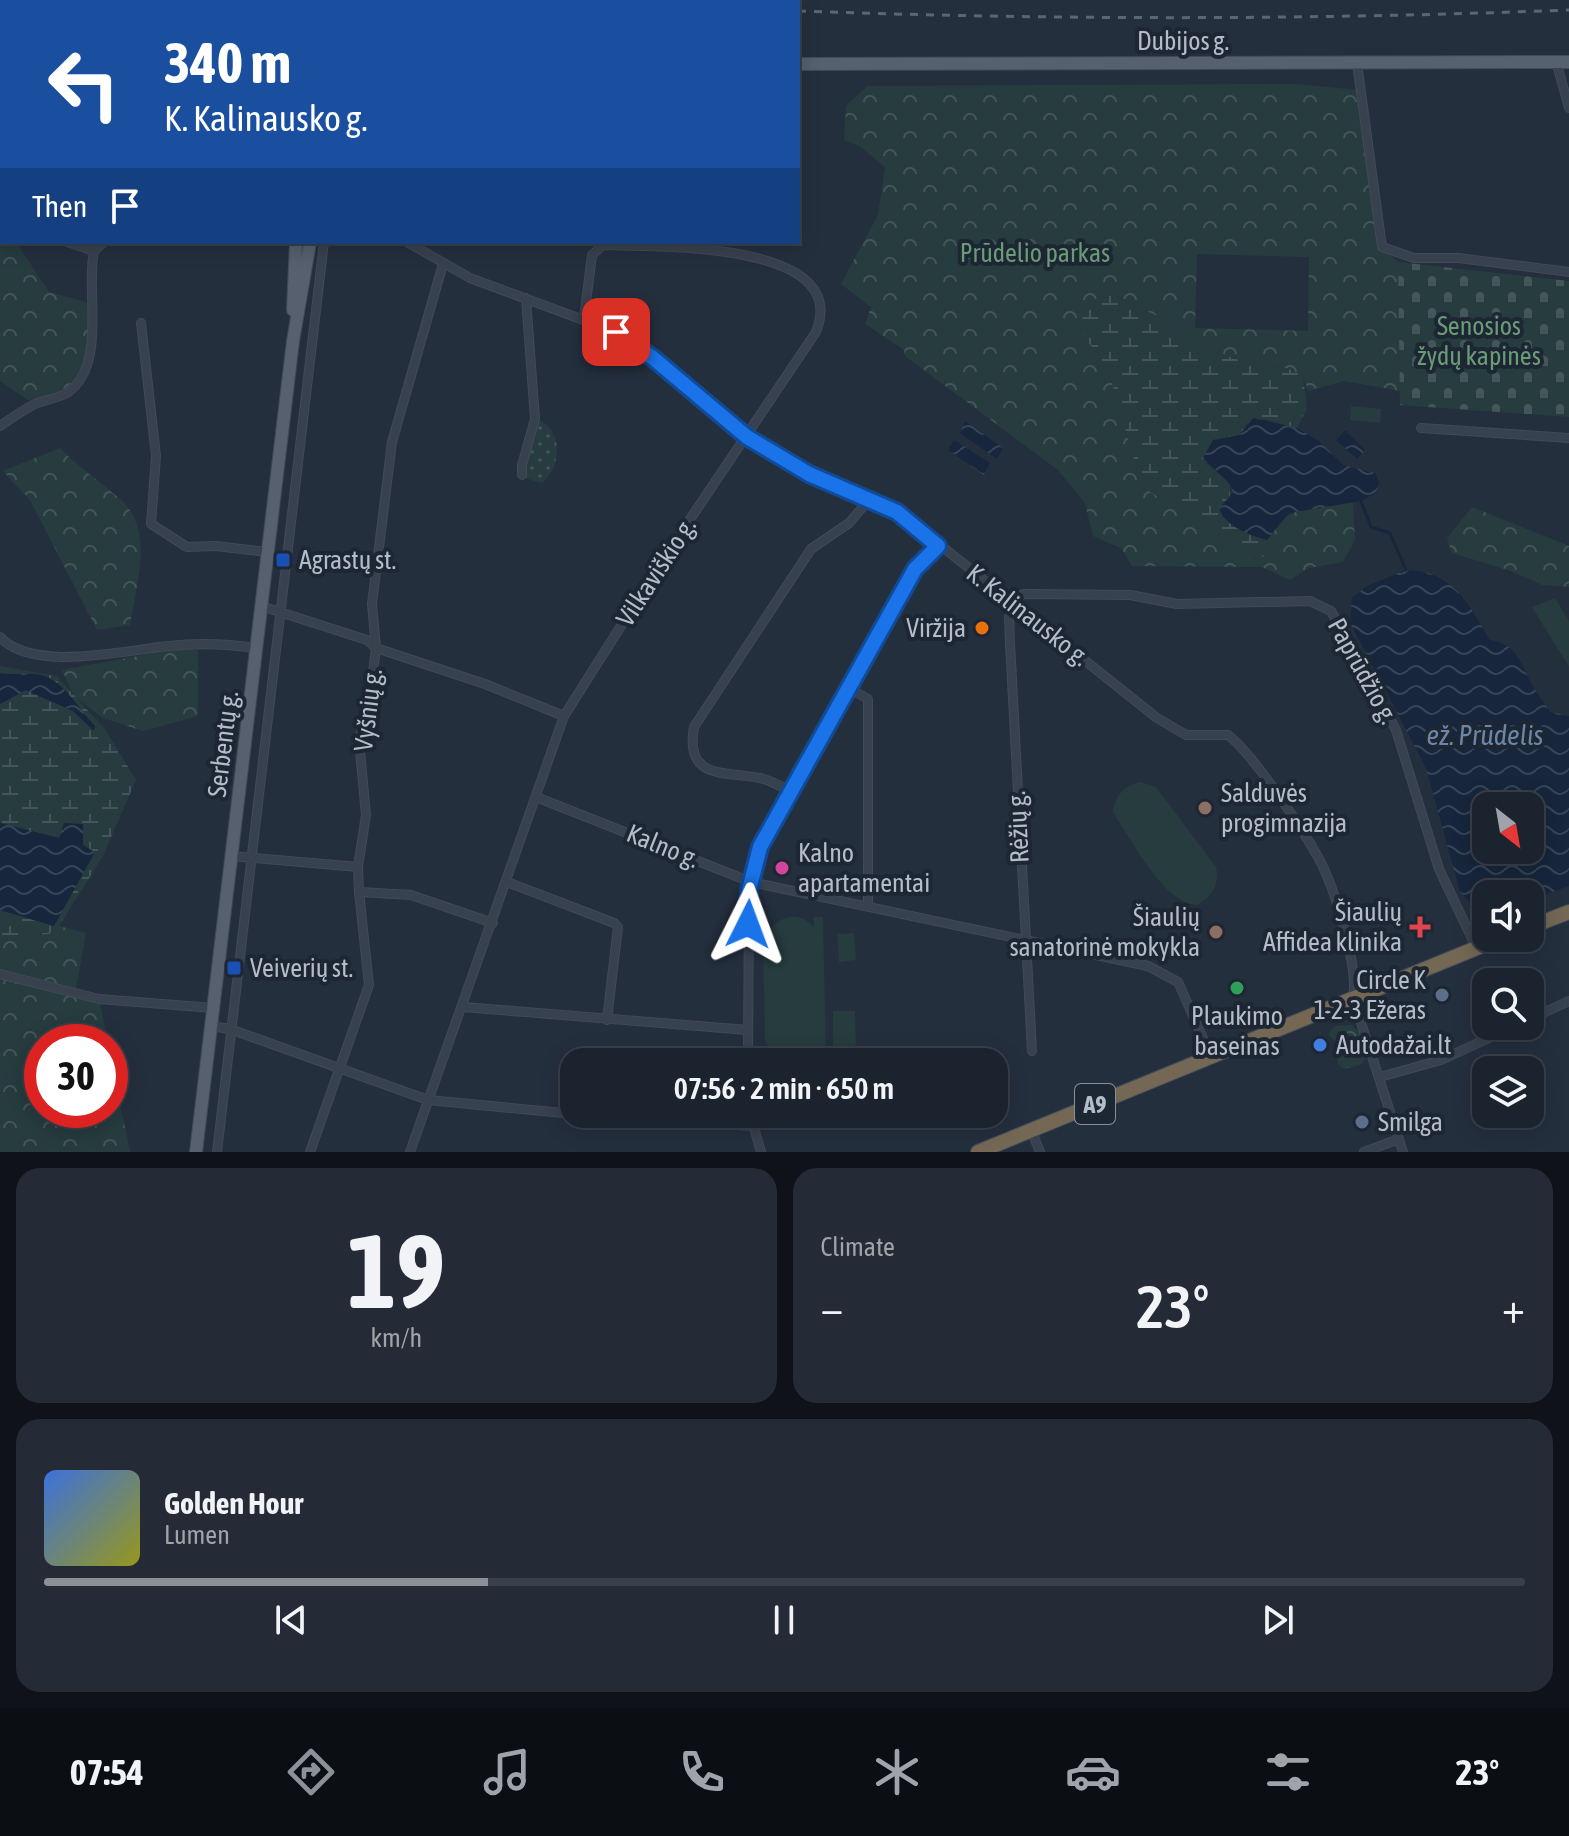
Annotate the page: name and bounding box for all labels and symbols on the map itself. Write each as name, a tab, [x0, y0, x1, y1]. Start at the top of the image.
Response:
street label: Dubijos g.	[1137, 26, 1229, 56]
park label: Prūdelio parkas	[960, 238, 1110, 268]
pin	[582, 298, 650, 366]
park label: Senosios žydų kapinės	[1417, 311, 1541, 371]
street label: Vilkaviškio g.	[610, 512, 702, 632]
place label: Agrastų st.	[299, 545, 396, 575]
marker: Agrastų st.	[274, 551, 292, 569]
street label: K. Kalinausko g.	[961, 558, 1095, 672]
place label: Viržija	[906, 613, 966, 643]
street label: Paprūdžio g.	[1322, 613, 1404, 729]
marker: Viržija	[973, 619, 991, 637]
street label: Vyšnių g.	[348, 667, 388, 753]
street label: Serbentų g.	[202, 689, 244, 799]
water label: ež. Prūdelis	[1427, 719, 1544, 751]
place label: Salduvės progimnazija	[1221, 778, 1347, 838]
street label: Rėžių g.	[1001, 790, 1035, 864]
north arrow	[1472, 792, 1544, 864]
marker: Salduvės progimnazija	[1196, 799, 1214, 817]
street label: Kalno g.	[622, 818, 704, 874]
place label: Kalno apartamentai	[798, 838, 930, 898]
marker: Kalno apartamentai	[773, 859, 791, 877]
position arrow	[706, 882, 790, 966]
place label: Šiaulių Affidea klinika	[1263, 897, 1402, 957]
place label: Šiaulių sanatorinė mokykla	[1009, 902, 1200, 962]
marker: Šiaulių Affidea klinika	[1409, 916, 1431, 938]
marker: Šiaulių sanatorinė mokykla	[1207, 923, 1225, 941]
place label: Veiverių st.	[250, 953, 353, 983]
marker: Veiverių st.	[225, 959, 243, 977]
place label: Circle K 1-2-3 Ežeras	[1314, 965, 1426, 1025]
marker: Plaukimo baseinas	[1228, 979, 1246, 997]
marker: Circle K 1-2-3 Ežeras	[1433, 986, 1451, 1004]
place label: Plaukimo baseinas	[1191, 1001, 1283, 1061]
speed limit sign: 30	[24, 1024, 128, 1128]
place label: Autodažai.lt	[1336, 1030, 1452, 1060]
marker: Autodažai.lt	[1311, 1036, 1329, 1054]
road number: A9	[1075, 1084, 1115, 1124]
place label: Smilga	[1378, 1107, 1443, 1137]
marker: Smilga	[1353, 1113, 1371, 1131]

